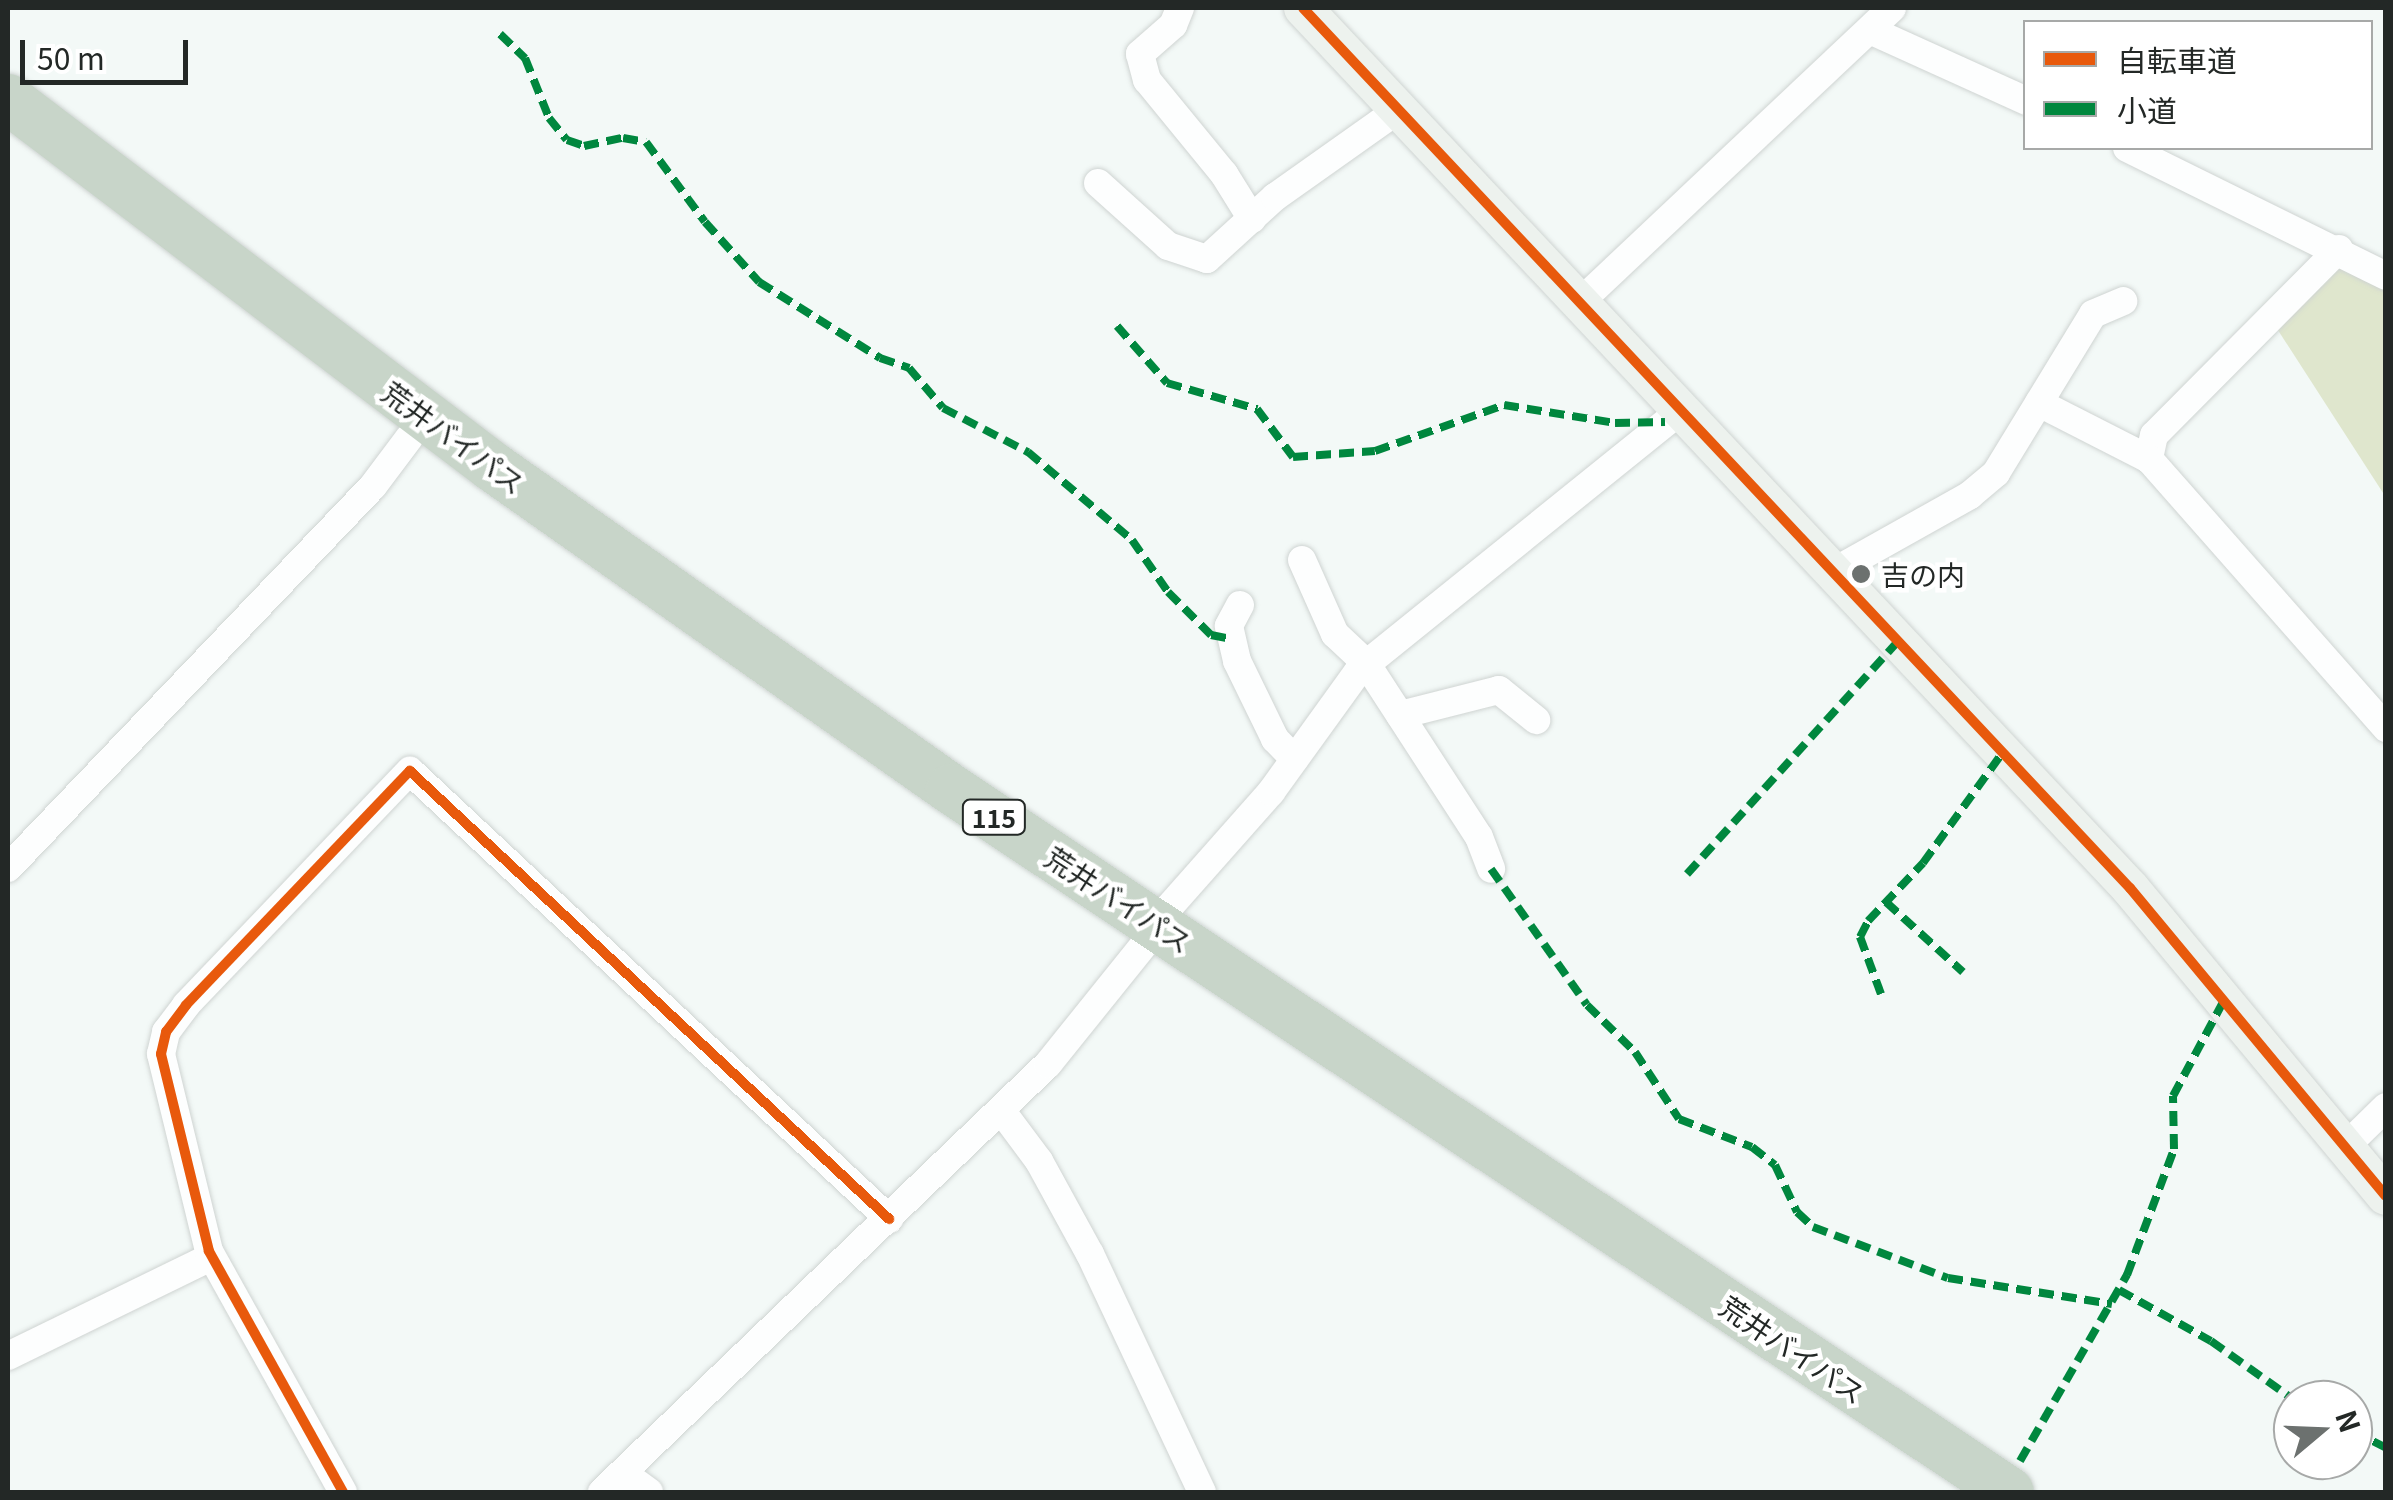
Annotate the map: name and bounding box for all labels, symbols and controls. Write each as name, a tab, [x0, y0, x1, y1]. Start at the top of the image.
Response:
scale bar	[25, 20, 192, 82]
legend	[2023, 20, 2373, 150]
text: 50 m	[37, 35, 105, 79]
text: 自転車道	[2117, 37, 2237, 81]
text: 小道	[2117, 87, 2177, 131]
street label: 荒井バイパス	[376, 374, 532, 500]
place label: 吉の内	[1881, 557, 1965, 591]
marker: 吉の内	[1850, 563, 1872, 585]
road number: 115	[962, 797, 1026, 837]
street label: 荒井バイパス	[1039, 839, 1199, 959]
street label: 荒井バイパス	[1714, 1288, 1872, 1410]
north arrow	[2273, 1380, 2373, 1480]
text: N	[2327, 1404, 2372, 1437]

